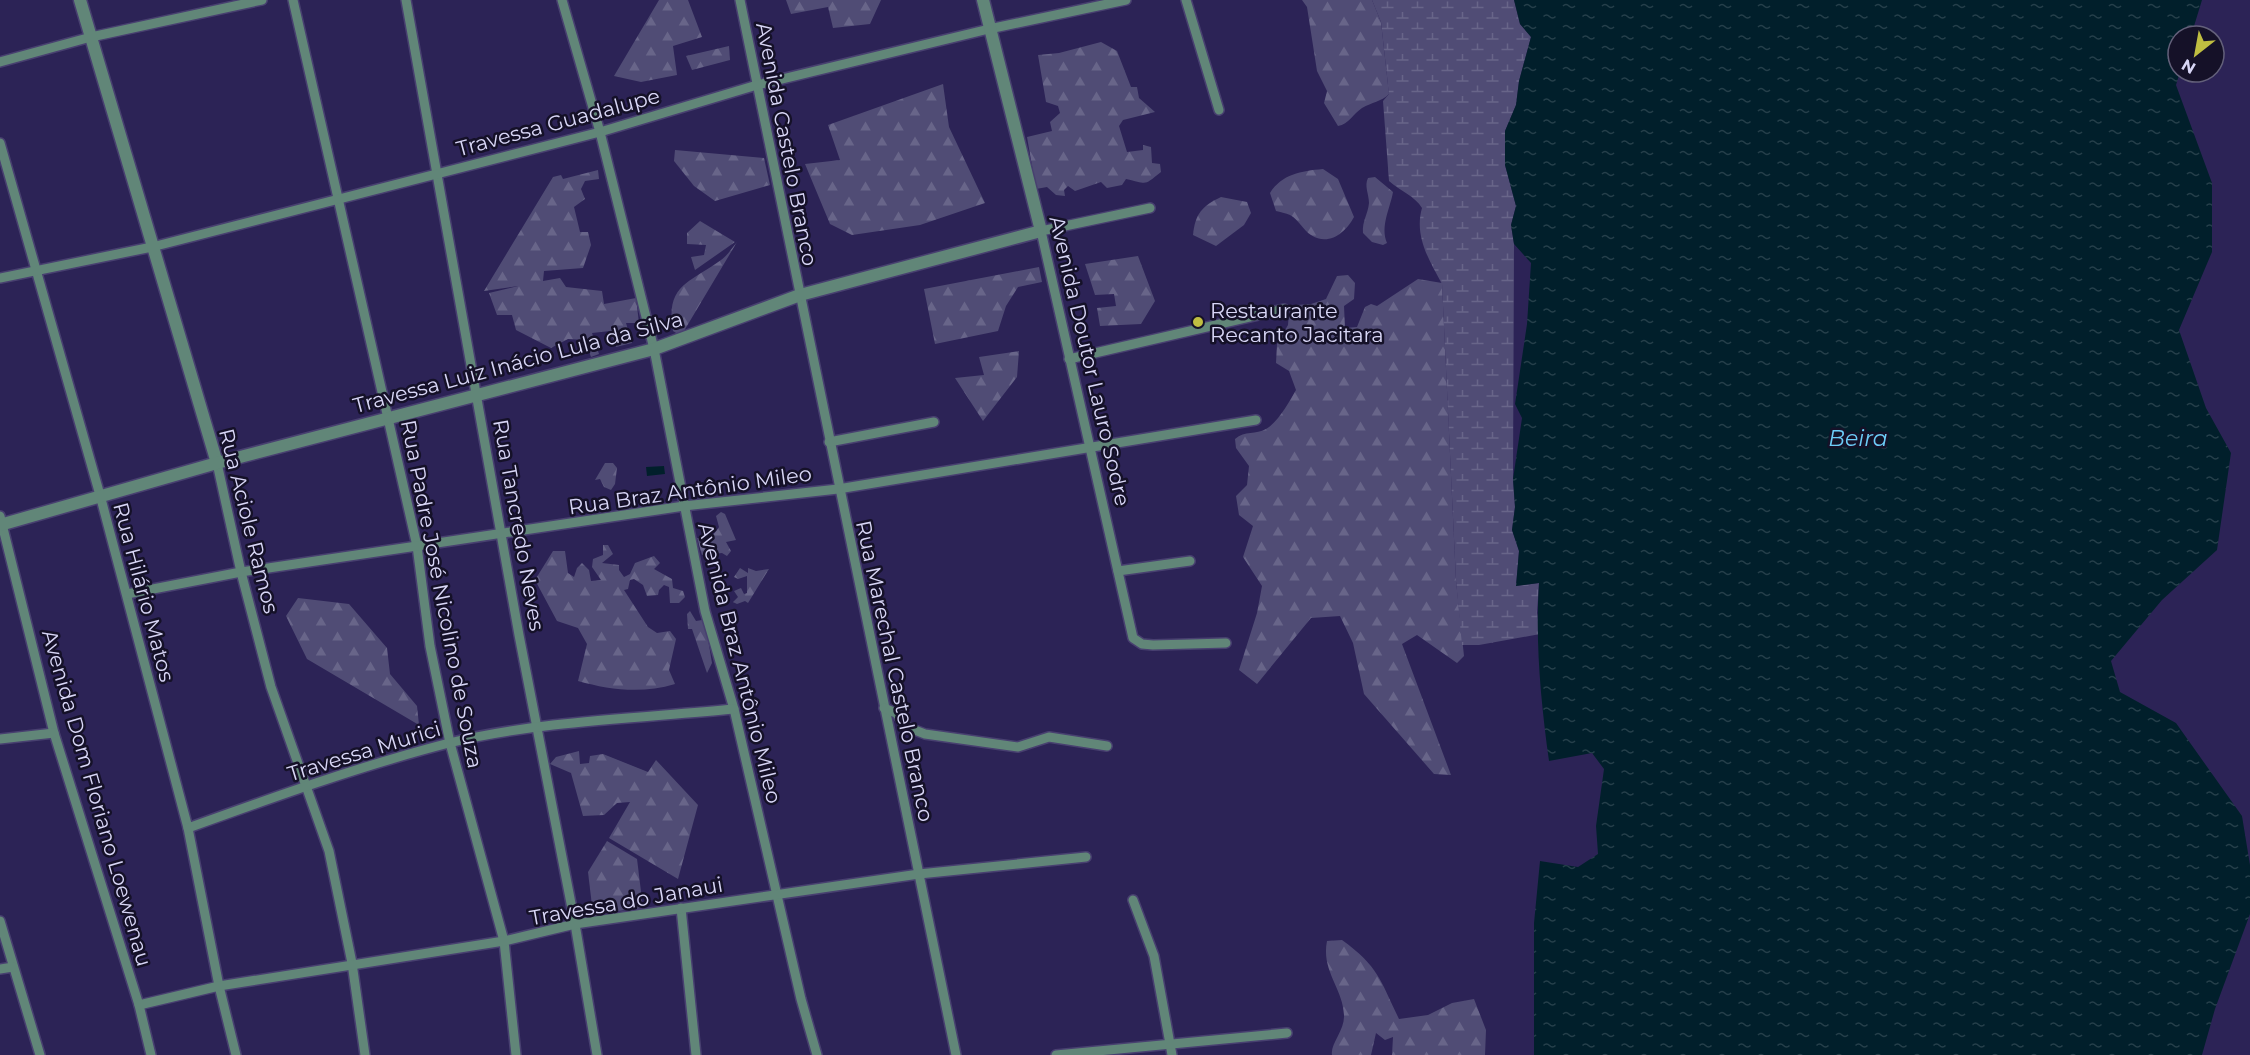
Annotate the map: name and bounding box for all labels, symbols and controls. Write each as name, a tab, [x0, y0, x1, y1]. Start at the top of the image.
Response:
street label: Avenida Castelo Branco	[751, 20, 823, 268]
north arrow	[2166, 24, 2226, 84]
text: N	[2178, 55, 2199, 78]
street label: Travessa Guadalupe	[453, 83, 663, 161]
street label: Avenida Doutor Lauro Sodre	[1044, 214, 1136, 508]
place label: Restaurante Recanto Jacitara	[1210, 298, 1384, 347]
street label: Travessa Luiz Inácio Lula da Silva	[350, 306, 686, 418]
marker: Restaurante Recanto Jacitara	[1191, 315, 1205, 329]
street label: Rua Tancredo Neves	[488, 417, 550, 633]
street label: Rua Padre José Nicolino de Souza	[396, 418, 488, 770]
water label: Beira	[1828, 425, 1888, 452]
street label: Rua Aciole Ramos	[214, 426, 284, 616]
street label: Rua Braz Antônio Mileo	[567, 461, 813, 519]
street label: Rua Hilário Matos	[108, 500, 180, 684]
street label: Rua Marechal Castelo Branco	[851, 518, 939, 824]
street label: Avenida Braz Antônio Mileo	[693, 520, 787, 806]
street label: Avenida Dom Floriano Loewenau	[37, 627, 157, 969]
street label: Travessa Murici	[284, 716, 444, 786]
street label: Travessa do Janaui	[527, 872, 725, 930]

